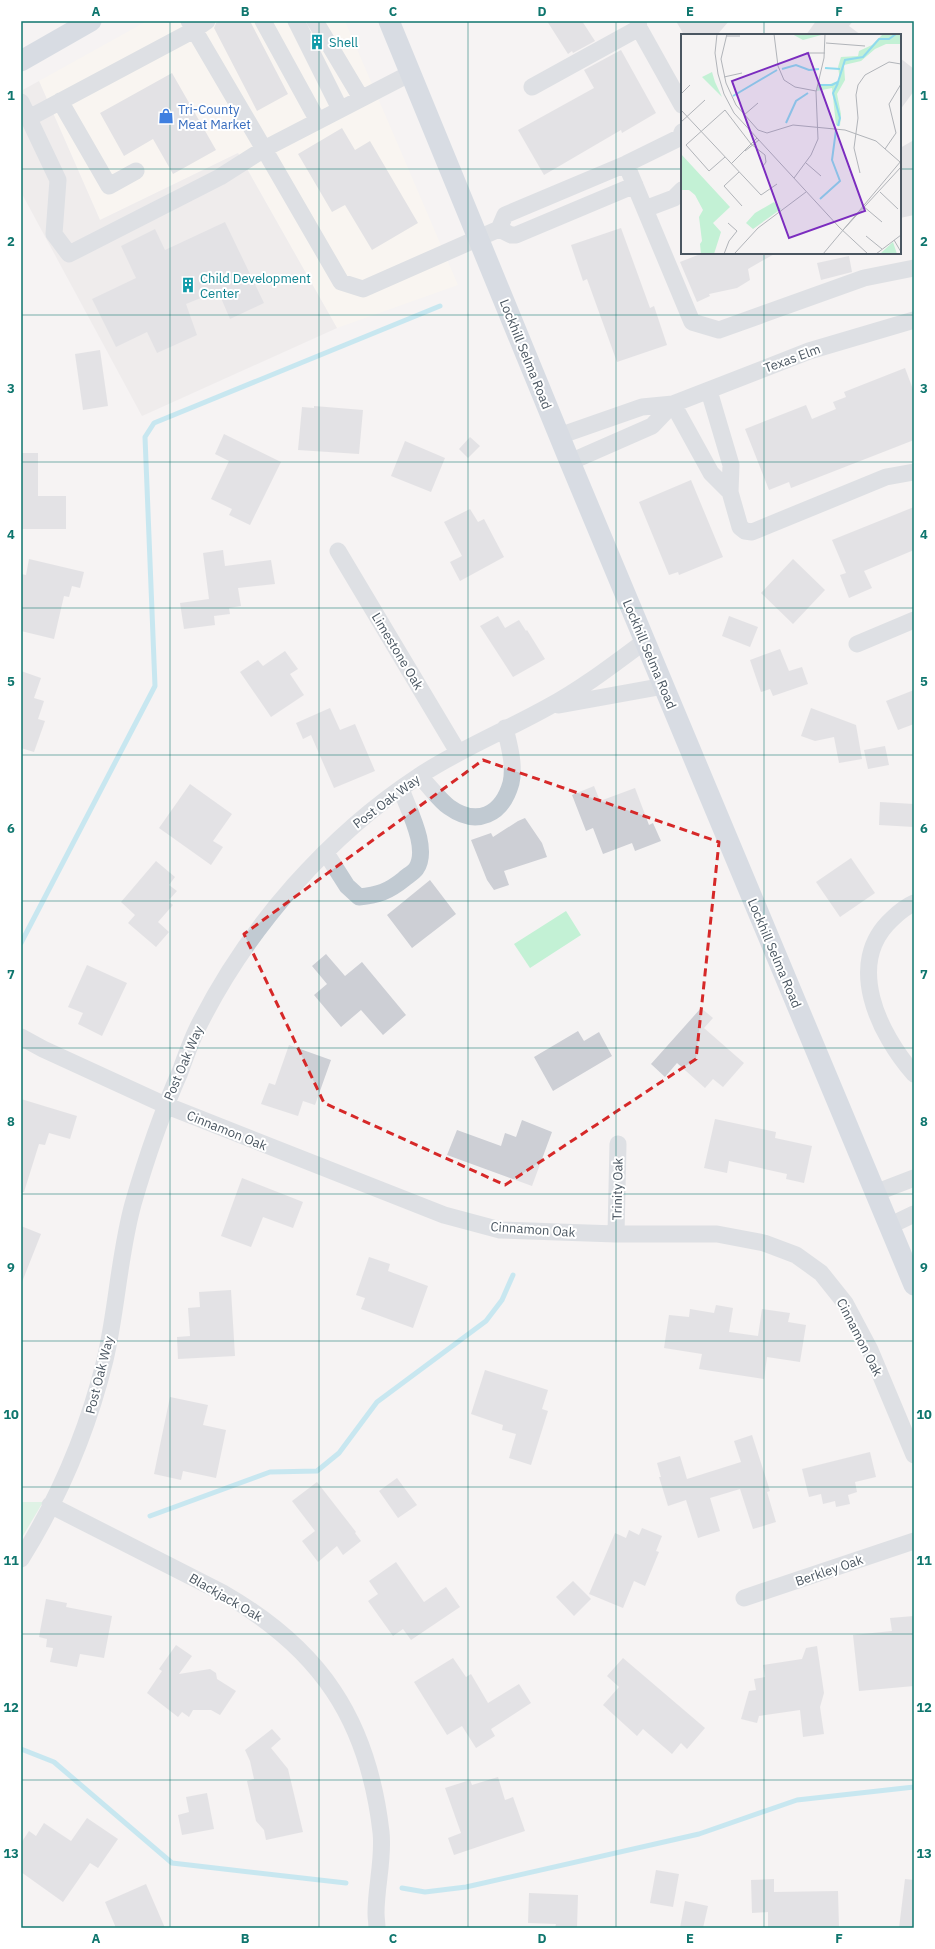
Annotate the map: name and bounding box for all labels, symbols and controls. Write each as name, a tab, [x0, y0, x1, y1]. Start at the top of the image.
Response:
text: A	[92, 3, 101, 20]
text: B	[241, 3, 250, 20]
text: C	[389, 3, 398, 20]
text: D	[537, 3, 547, 20]
text: E	[686, 3, 694, 20]
text: F	[835, 3, 843, 20]
building icon: Shell	[308, 33, 326, 51]
place label: Shell	[329, 34, 359, 51]
inset map	[681, 34, 901, 254]
text: 1	[7, 87, 15, 104]
text: 1	[920, 87, 928, 104]
place label: Tri-County Meat Market	[178, 101, 251, 133]
shop icon: Tri-County Meat Market	[157, 107, 175, 125]
text: 2	[7, 233, 15, 250]
text: 2	[920, 233, 928, 250]
place label: Child Development Center	[200, 270, 311, 302]
building icon: Child Development Center	[179, 276, 197, 294]
street label: Lockhill Selma Road	[496, 297, 555, 412]
street label: Texas Elm	[762, 340, 823, 377]
text: 3	[7, 380, 15, 397]
text: 3	[920, 380, 928, 397]
text: 4	[7, 526, 15, 543]
text: 4	[920, 526, 928, 543]
street label: Lockhill Selma Road	[619, 597, 680, 711]
street label: Limestone Oak	[368, 610, 427, 693]
text: 5	[7, 673, 15, 690]
text: 5	[920, 673, 928, 690]
street label: Post Oak Way	[349, 770, 424, 832]
text: 6	[7, 820, 15, 837]
text: 6	[920, 820, 928, 837]
street label: Lockhill Selma Road	[744, 896, 805, 1010]
text: 7	[7, 966, 15, 983]
text: 7	[920, 966, 928, 983]
street label: Post Oak Way	[160, 1023, 207, 1103]
street label: Cinnamon Oak	[184, 1107, 270, 1154]
text: 8	[7, 1113, 15, 1130]
text: 8	[920, 1113, 928, 1130]
street label: Trinity Oak	[608, 1157, 627, 1220]
street label: Cinnamon Oak	[490, 1218, 576, 1241]
text: 9	[7, 1259, 15, 1276]
text: 9	[920, 1259, 928, 1276]
street label: Cinnamon Oak	[833, 1295, 887, 1379]
street label: Post Oak Way	[82, 1334, 117, 1416]
text: 10	[3, 1406, 19, 1423]
text: 10	[916, 1406, 932, 1423]
street label: Berkley Oak	[793, 1551, 865, 1590]
text: 11	[3, 1552, 19, 1569]
text: 11	[916, 1552, 932, 1569]
street label: Blackjack Oak	[186, 1570, 266, 1625]
text: 12	[3, 1699, 19, 1716]
text: 12	[916, 1699, 932, 1716]
text: 13	[3, 1845, 19, 1862]
text: 13	[916, 1845, 932, 1862]
text: A	[92, 1930, 101, 1947]
text: B	[241, 1930, 250, 1947]
text: C	[389, 1930, 398, 1947]
text: D	[537, 1930, 547, 1947]
text: E	[686, 1930, 694, 1947]
text: F	[835, 1930, 843, 1947]

